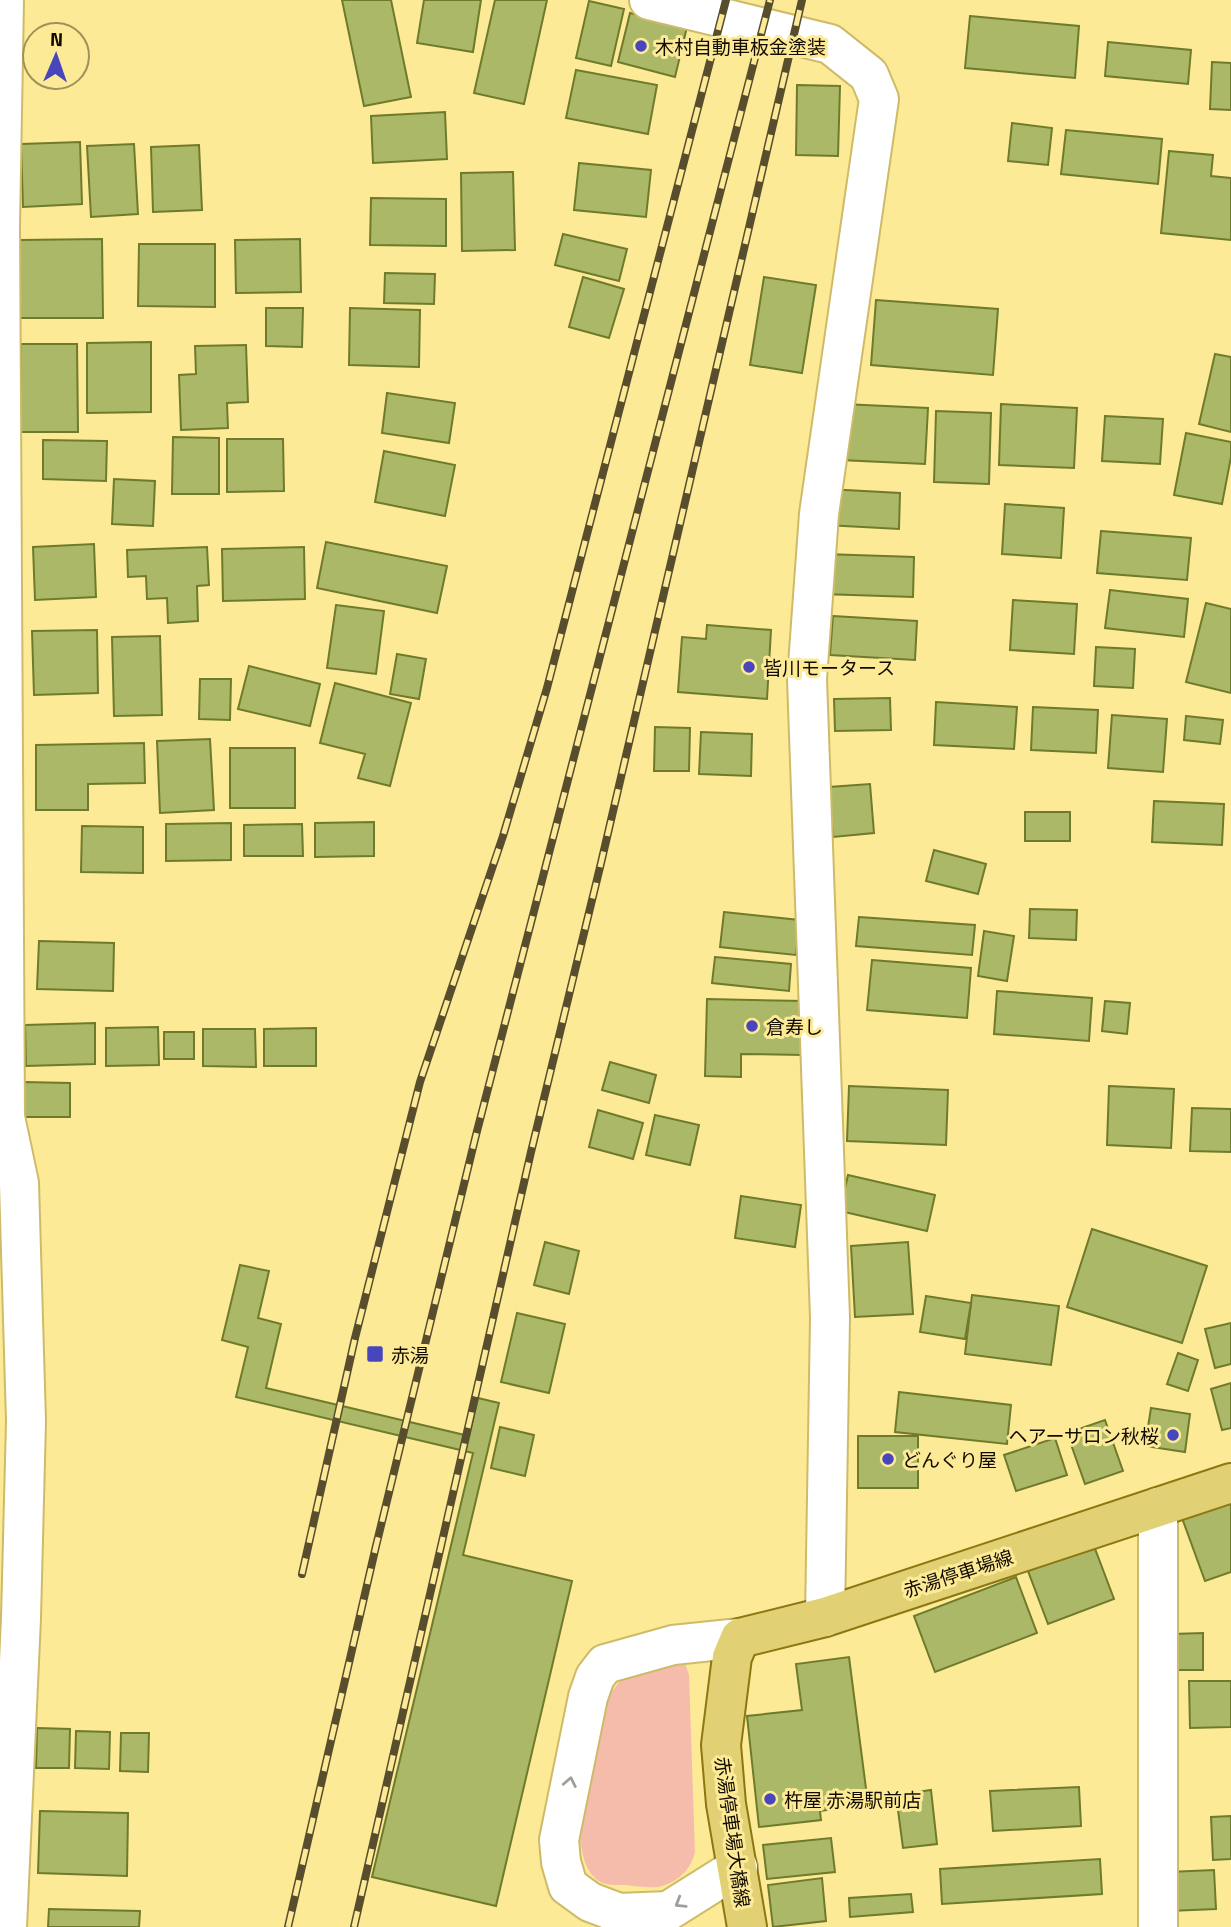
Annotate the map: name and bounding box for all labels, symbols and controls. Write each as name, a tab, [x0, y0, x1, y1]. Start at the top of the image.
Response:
north arrow	[21, 21, 91, 91]
text: N	[50, 24, 64, 53]
place label: 木村自動車板金塗装	[655, 32, 826, 61]
marker: 木村自動車板金塗装	[633, 38, 649, 54]
place label: 皆川モータース	[763, 653, 895, 682]
marker: 皆川モータース	[741, 659, 757, 675]
place label: 倉寿し	[766, 1012, 823, 1041]
marker: 倉寿し	[744, 1018, 760, 1034]
place label: 赤湯	[391, 1340, 429, 1369]
marker: 赤湯	[365, 1344, 385, 1364]
place label: ヘアーサロン秋桜	[1009, 1421, 1159, 1450]
marker: ヘアーサロン秋桜	[1165, 1427, 1181, 1443]
place label: どんぐり屋	[902, 1445, 997, 1474]
marker: どんぐり屋	[880, 1451, 896, 1467]
street label: 赤湯停車場線	[899, 1542, 1017, 1604]
street label: 赤湯停車場大橋線	[708, 1755, 758, 1909]
one-way arrow	[562, 1776, 577, 1788]
place label: 杵屋 赤湯駅前店	[784, 1785, 921, 1814]
marker: 杵屋 赤湯駅前店	[762, 1791, 778, 1807]
one-way arrow	[674, 1895, 687, 1908]

